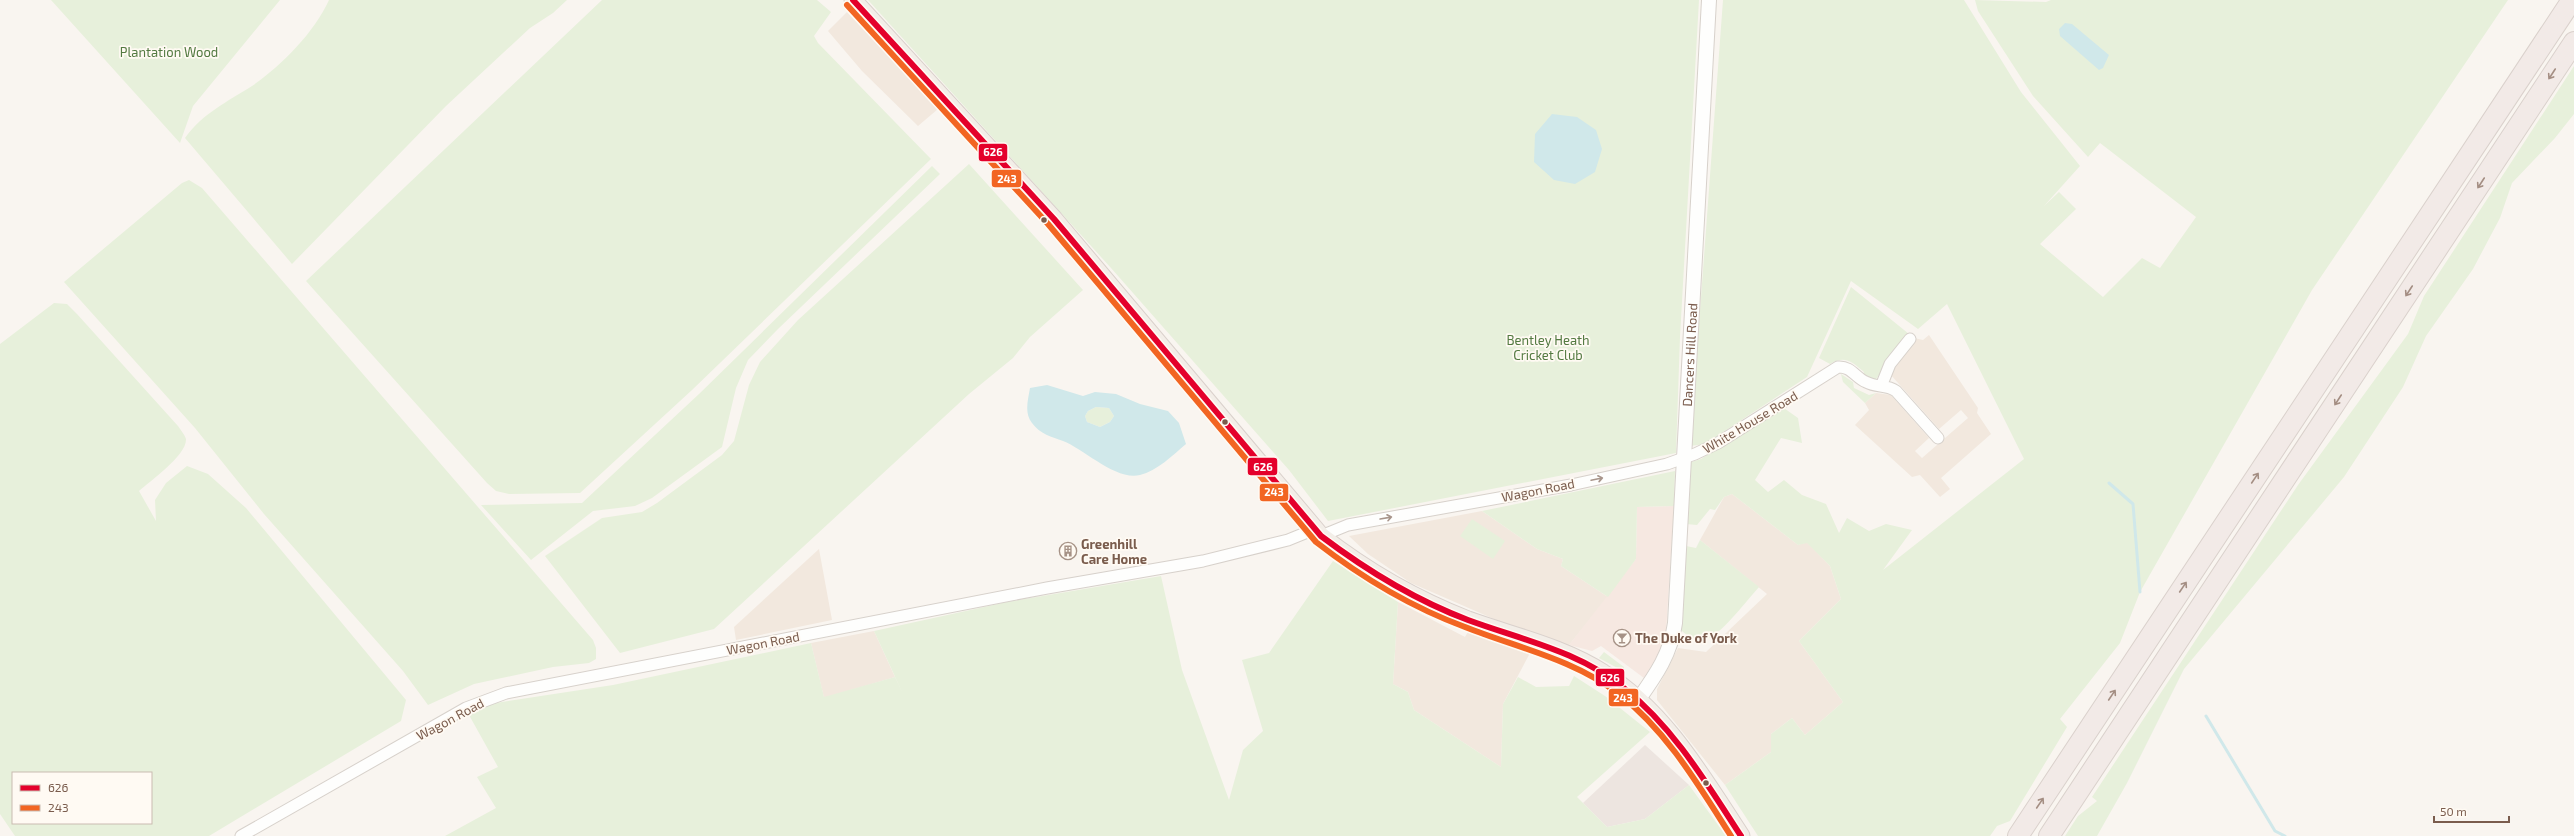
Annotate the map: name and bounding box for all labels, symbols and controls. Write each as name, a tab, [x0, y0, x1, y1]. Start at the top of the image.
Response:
park label: Plantation Wood	[120, 44, 218, 60]
one-way arrow	[2548, 69, 2557, 80]
line badge: 626	[978, 143, 1008, 162]
text: 626	[983, 145, 1003, 158]
line badge: 243	[991, 169, 1022, 188]
text: 243	[997, 172, 1017, 185]
one-way arrow	[2477, 177, 2485, 188]
unlabelled marker	[1039, 215, 1049, 225]
one-way arrow	[2405, 286, 2413, 297]
street label: Dancers Hill Road	[1679, 303, 1700, 407]
park label: Bentley Heath Cricket Club	[1506, 332, 1590, 363]
street label: White House Road	[1700, 387, 1800, 457]
one-way arrow	[2333, 394, 2341, 406]
unlabelled marker	[1220, 417, 1230, 427]
line badge: 626	[1247, 457, 1278, 476]
text: 626	[1253, 460, 1273, 473]
one-way arrow	[2251, 473, 2259, 484]
one-way arrow	[1590, 474, 1603, 482]
street label: Wagon Road	[1500, 475, 1576, 505]
line badge: 243	[1259, 483, 1289, 502]
text: 243	[1264, 485, 1284, 498]
one-way arrow	[1380, 514, 1393, 522]
place label: Greenhill Care Home	[1081, 536, 1147, 567]
building icon: Greenhill Care Home	[1058, 541, 1078, 561]
one-way arrow	[2180, 581, 2188, 593]
street label: Wagon Road	[725, 628, 801, 658]
bar icon: The Duke of York	[1612, 628, 1632, 648]
place label: The Duke of York	[1635, 630, 1738, 646]
line badge: 626	[1595, 668, 1625, 687]
text: 626	[1600, 671, 1620, 684]
line badge: 243	[1608, 688, 1639, 707]
one-way arrow	[2108, 689, 2116, 701]
text: 243	[1613, 691, 1633, 704]
street label: Wagon Road	[413, 694, 487, 744]
legend	[12, 772, 152, 824]
unlabelled marker	[1701, 778, 1711, 788]
text: 626	[48, 780, 69, 794]
one-way arrow	[2036, 798, 2044, 809]
scale bar	[2434, 798, 2509, 824]
text: 243	[48, 800, 69, 814]
text: 50 m	[2440, 804, 2467, 818]

